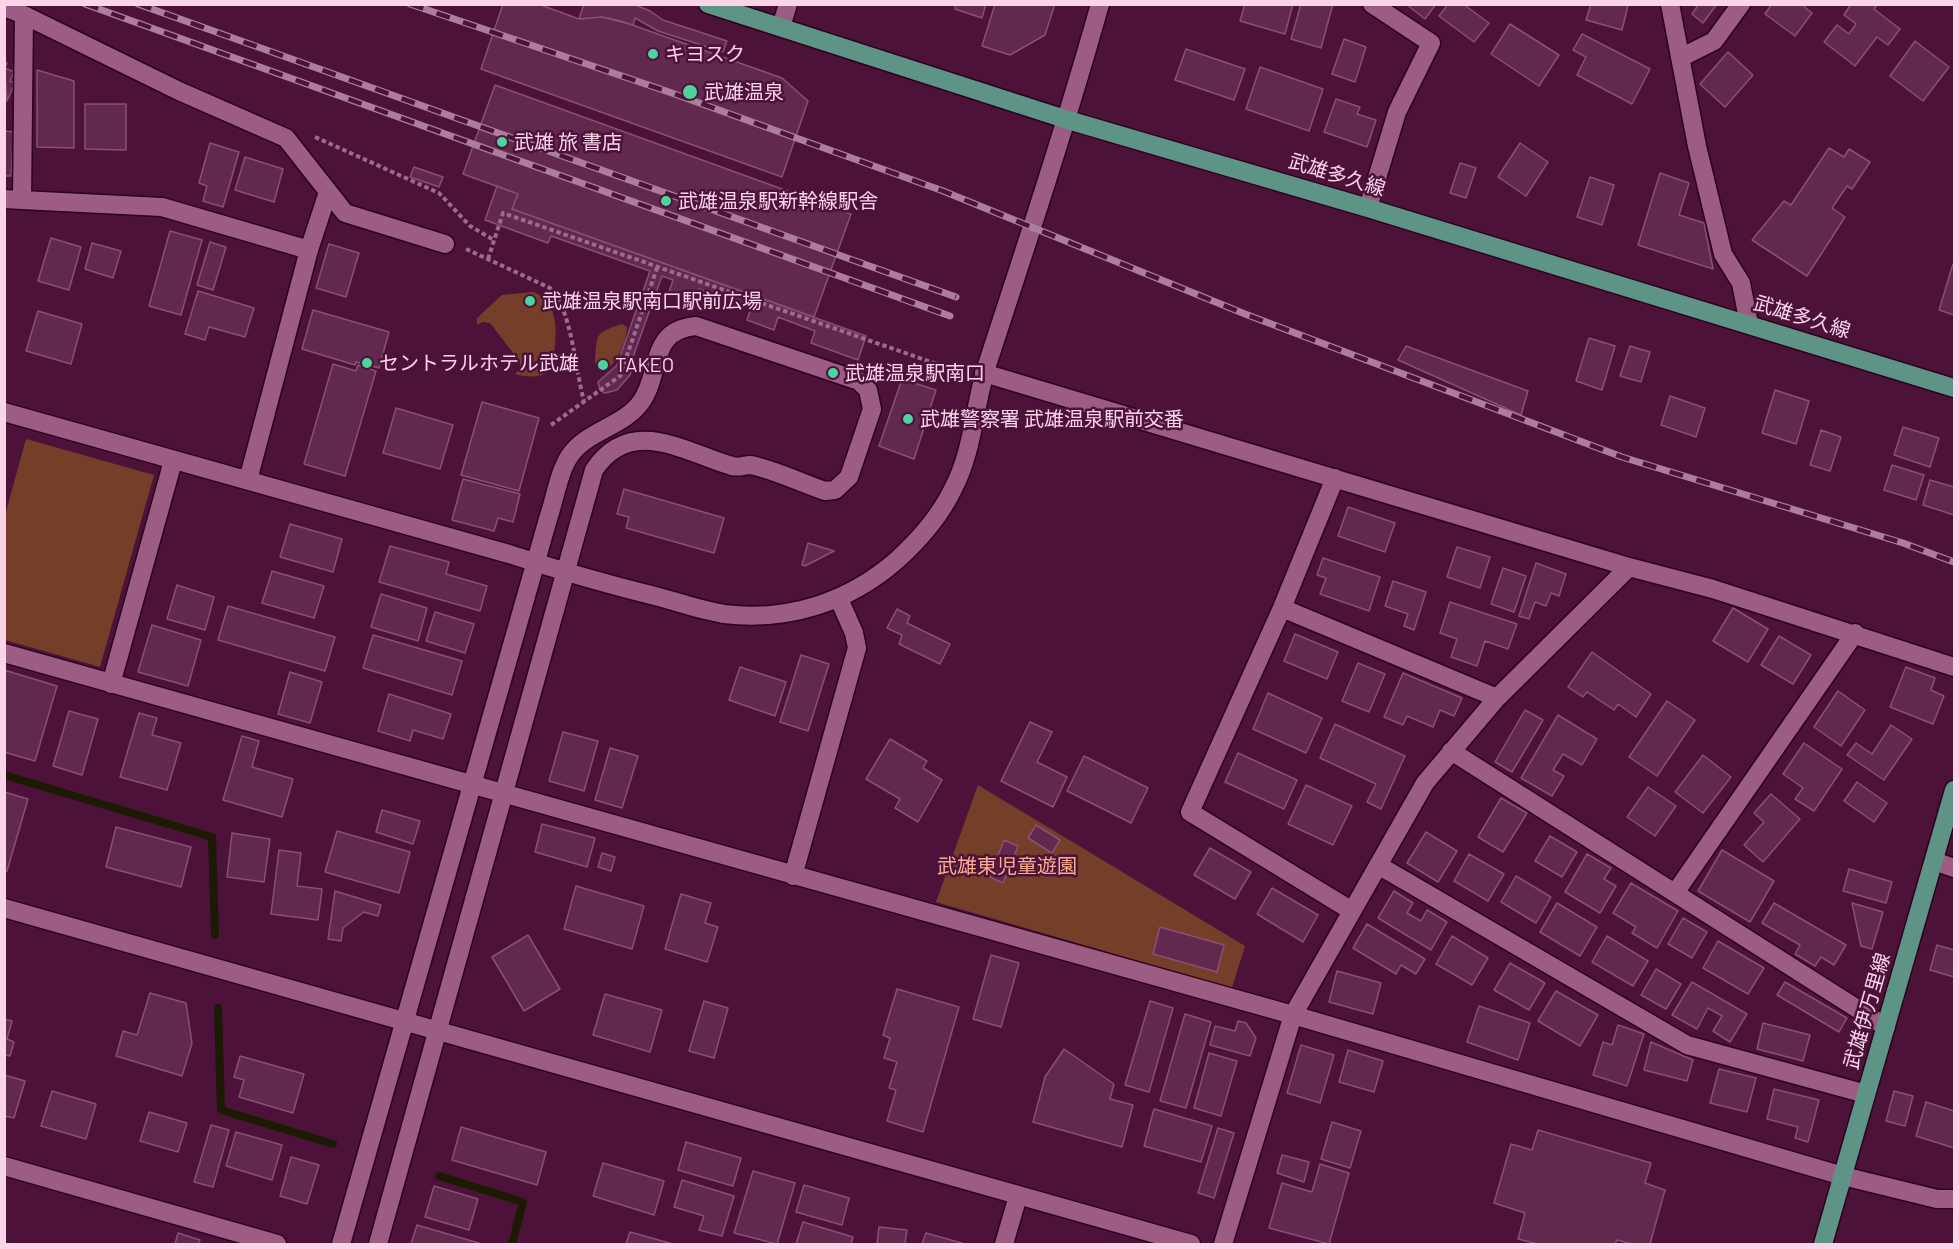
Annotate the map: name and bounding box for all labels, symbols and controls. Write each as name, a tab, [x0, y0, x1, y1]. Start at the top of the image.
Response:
place label: キヨスク	[665, 42, 745, 66]
marker: キヨスク	[646, 47, 660, 61]
place label: 武雄温泉	[704, 80, 784, 104]
marker: 武雄温泉	[681, 83, 699, 101]
place label: 武雄 旅 書店	[514, 130, 622, 154]
marker: 武雄 旅 書店	[495, 135, 509, 149]
street label: 武雄多久線	[1286, 149, 1388, 201]
place label: 武雄温泉駅新幹線駅舎	[678, 189, 878, 213]
marker: 武雄温泉駅新幹線駅舎	[659, 194, 673, 208]
place label: 武雄温泉駅南口駅前広場	[542, 289, 762, 313]
street label: 武雄多久線	[1751, 291, 1853, 343]
marker: 武雄温泉駅南口駅前広場	[523, 294, 537, 308]
place label: セントラルホテル武雄	[379, 351, 579, 375]
place label: TAKEO	[615, 353, 674, 377]
marker: セントラルホテル武雄	[360, 356, 374, 370]
marker: TAKEO	[596, 358, 610, 372]
place label: 武雄温泉駅南口	[845, 361, 985, 385]
marker: 武雄温泉駅南口	[826, 366, 840, 380]
place label: 武雄警察署 武雄温泉駅前交番	[920, 407, 1184, 431]
marker: 武雄警察署 武雄温泉駅前交番	[901, 412, 915, 426]
park label: 武雄東児童遊園	[937, 854, 1077, 878]
street label: 武雄伊万里線	[1839, 950, 1895, 1072]

